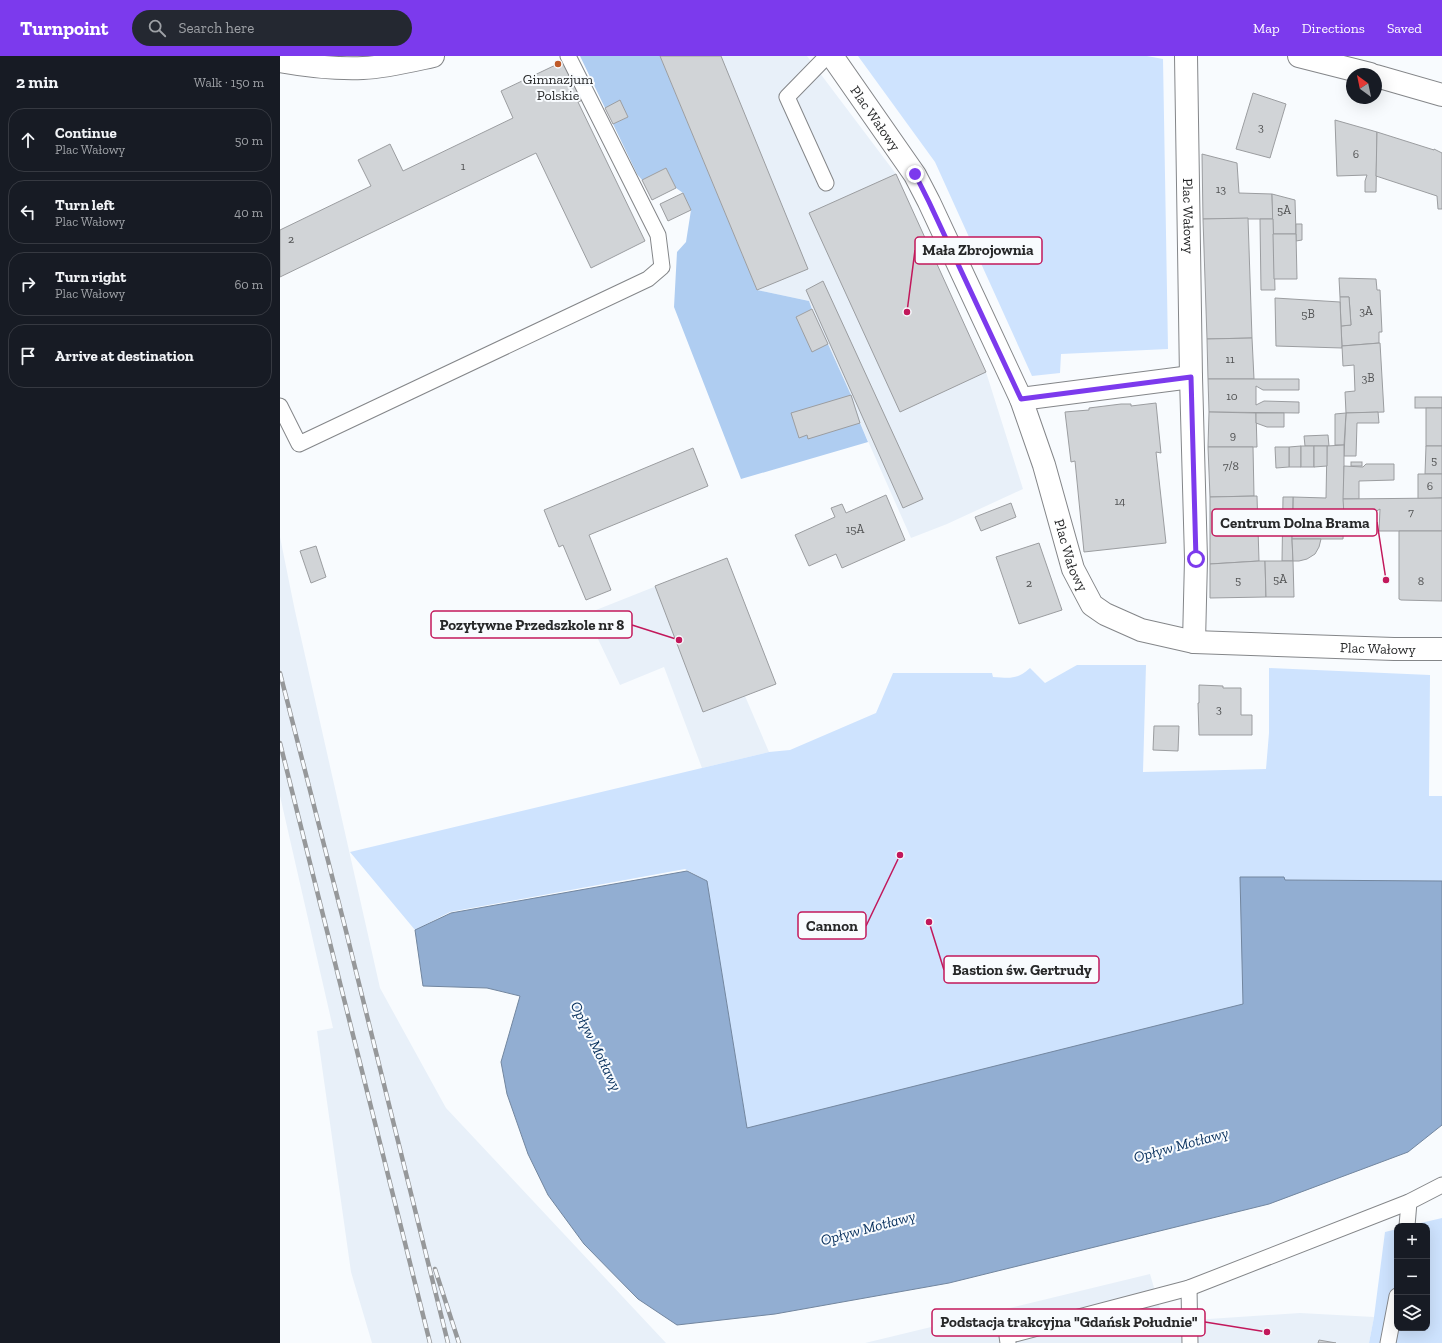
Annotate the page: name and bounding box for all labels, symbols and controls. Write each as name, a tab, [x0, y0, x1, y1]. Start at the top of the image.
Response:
search box	[132, 10, 412, 46]
text: Turnpoint	[20, 17, 108, 40]
icon: search	[146, 17, 168, 39]
text: Search here	[178, 19, 254, 37]
text: Map	[1253, 20, 1280, 37]
text: Directions	[1302, 20, 1365, 37]
text: Saved	[1387, 20, 1422, 37]
marker: Gimnazjum Polskie	[553, 59, 563, 69]
north arrow	[1346, 68, 1382, 104]
place label: Gimnazjum Polskie	[523, 71, 593, 104]
text: 2 min	[16, 72, 58, 92]
text: Walk · 150 m	[194, 75, 264, 90]
street label: Plac Wałowy	[847, 82, 905, 155]
house number: 3	[1258, 120, 1264, 134]
text: Continue	[55, 124, 117, 142]
icon: ahead	[17, 129, 39, 151]
text: 50 m	[235, 133, 263, 148]
text: Plac Wałowy	[55, 142, 125, 157]
house number: 6	[1353, 147, 1359, 161]
house number: 1	[461, 159, 466, 173]
route end	[906, 165, 924, 183]
street label: Plac Wałowy	[1179, 178, 1198, 255]
house number: 13	[1216, 182, 1226, 196]
text: Turn left	[55, 196, 115, 214]
icon: left	[17, 201, 39, 223]
house number: 5A	[1277, 203, 1291, 217]
text: 40 m	[234, 205, 263, 220]
text: Plac Wałowy	[55, 214, 125, 229]
house number: 2	[288, 232, 294, 246]
callout: Mała Zbrojownia	[915, 237, 1042, 264]
text: Mała Zbrojownia	[922, 241, 1034, 259]
text: Turn right	[55, 268, 126, 286]
icon: right	[17, 273, 39, 295]
text: 60 m	[234, 277, 263, 292]
text: Plac Wałowy	[55, 286, 125, 301]
house number: 3A	[1359, 304, 1373, 318]
house number: 5B	[1301, 307, 1315, 321]
icon: arrive	[17, 345, 39, 367]
text: Arrive at destination	[55, 347, 194, 365]
house number: 11	[1225, 352, 1235, 366]
house number: 3B	[1361, 371, 1375, 385]
house number: 10	[1226, 389, 1238, 403]
house number: 9	[1230, 428, 1236, 442]
house number: 5	[1431, 453, 1437, 467]
house number: 7/8	[1223, 459, 1239, 473]
house number: 6	[1427, 479, 1433, 493]
house number: 14	[1114, 494, 1126, 508]
house number: 7	[1408, 505, 1414, 519]
callout: Centrum Dolna Brama	[1212, 509, 1377, 536]
text: Centrum Dolna Brama	[1220, 514, 1370, 532]
street label: Plac Wałowy	[1051, 517, 1092, 595]
house number: 15A	[846, 522, 864, 536]
route start	[1187, 550, 1205, 568]
house number: 5A	[1273, 572, 1287, 586]
house number: 5	[1235, 573, 1241, 587]
house number: 8	[1418, 574, 1424, 588]
house number: 2	[1026, 576, 1032, 590]
callout: Pozytywne Przedszkole nr 8	[431, 611, 632, 638]
text: Pozytywne Przedszkole nr 8	[440, 616, 624, 634]
street label: Plac Wałowy	[1340, 639, 1417, 658]
house number: 3	[1216, 702, 1222, 716]
callout: Cannon	[798, 912, 866, 939]
text: Cannon	[806, 917, 858, 935]
callout: Bastion św. Gertrudy	[944, 956, 1099, 983]
text: Bastion św. Gertrudy	[952, 961, 1092, 979]
water label: Opływ Motławy	[567, 998, 625, 1094]
water label: Opływ Motławy	[1132, 1124, 1230, 1166]
water label: Opływ Motławy	[819, 1207, 917, 1249]
map controls	[1394, 1223, 1430, 1331]
button: +	[1394, 1223, 1430, 1259]
button: −	[1394, 1259, 1430, 1295]
button: layers	[1394, 1295, 1430, 1331]
callout: Podstacja trakcyjna "Gdańsk Południe"	[932, 1309, 1205, 1336]
text: Podstacja trakcyjna "Gdańsk Południe"	[940, 1313, 1198, 1331]

